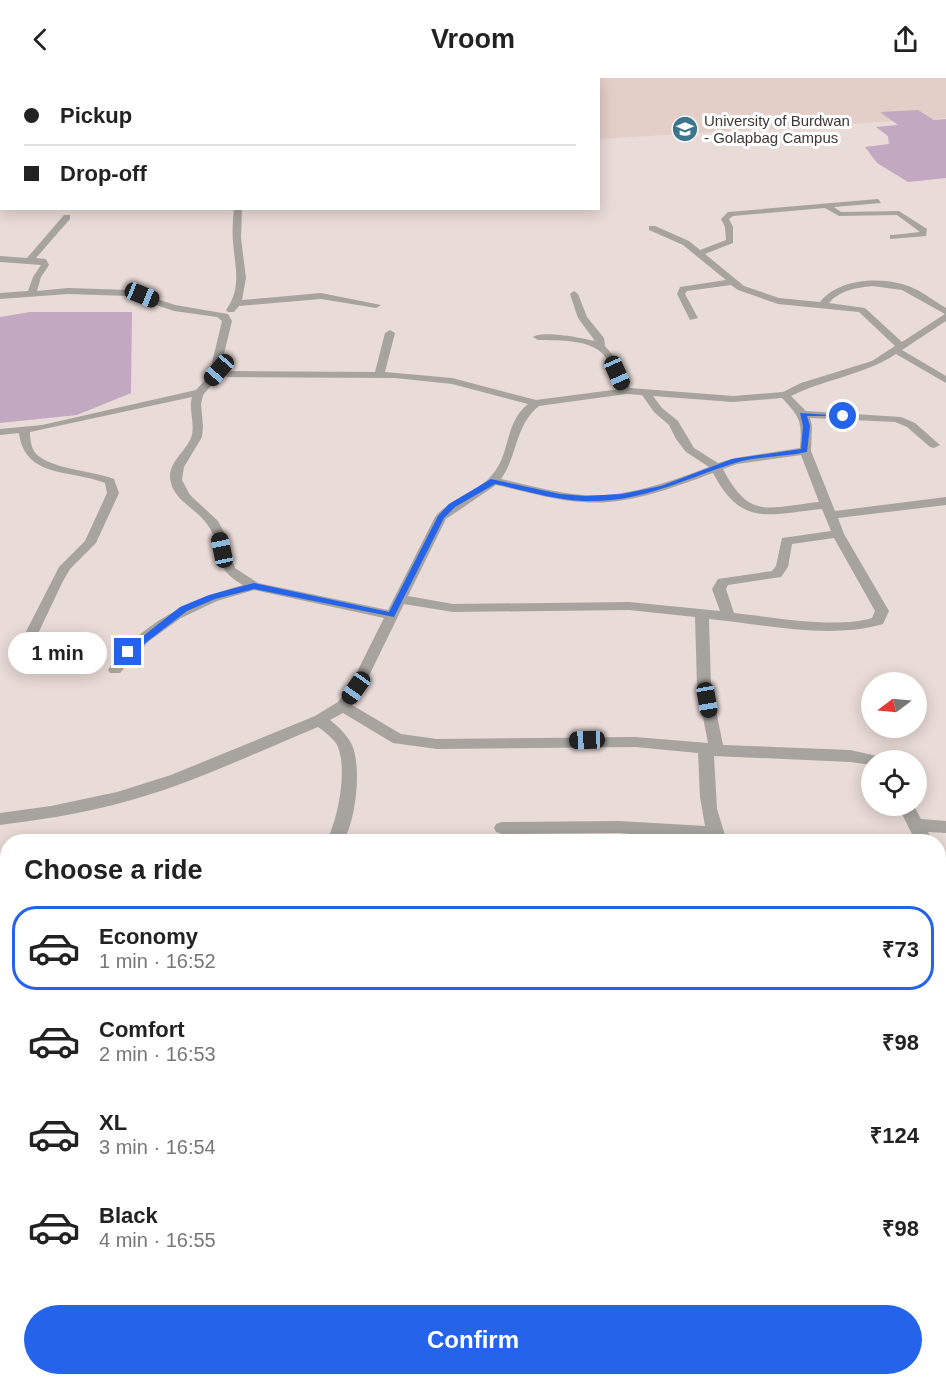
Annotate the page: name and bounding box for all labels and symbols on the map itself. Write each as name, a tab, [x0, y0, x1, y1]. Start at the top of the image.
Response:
place label: University of Burdwan - Golapbag Campus	[704, 112, 850, 146]
school or university icon: University of Burdwan - Golapbag Campus	[670, 114, 700, 144]
car	[122, 280, 162, 310]
car	[200, 351, 238, 389]
car	[601, 353, 633, 393]
route start	[829, 402, 856, 429]
car	[209, 531, 235, 569]
callout: 1 min	[8, 631, 107, 673]
route end	[114, 638, 141, 665]
car	[338, 668, 374, 708]
north arrow	[861, 672, 927, 738]
car	[695, 681, 719, 719]
car	[569, 730, 605, 750]

